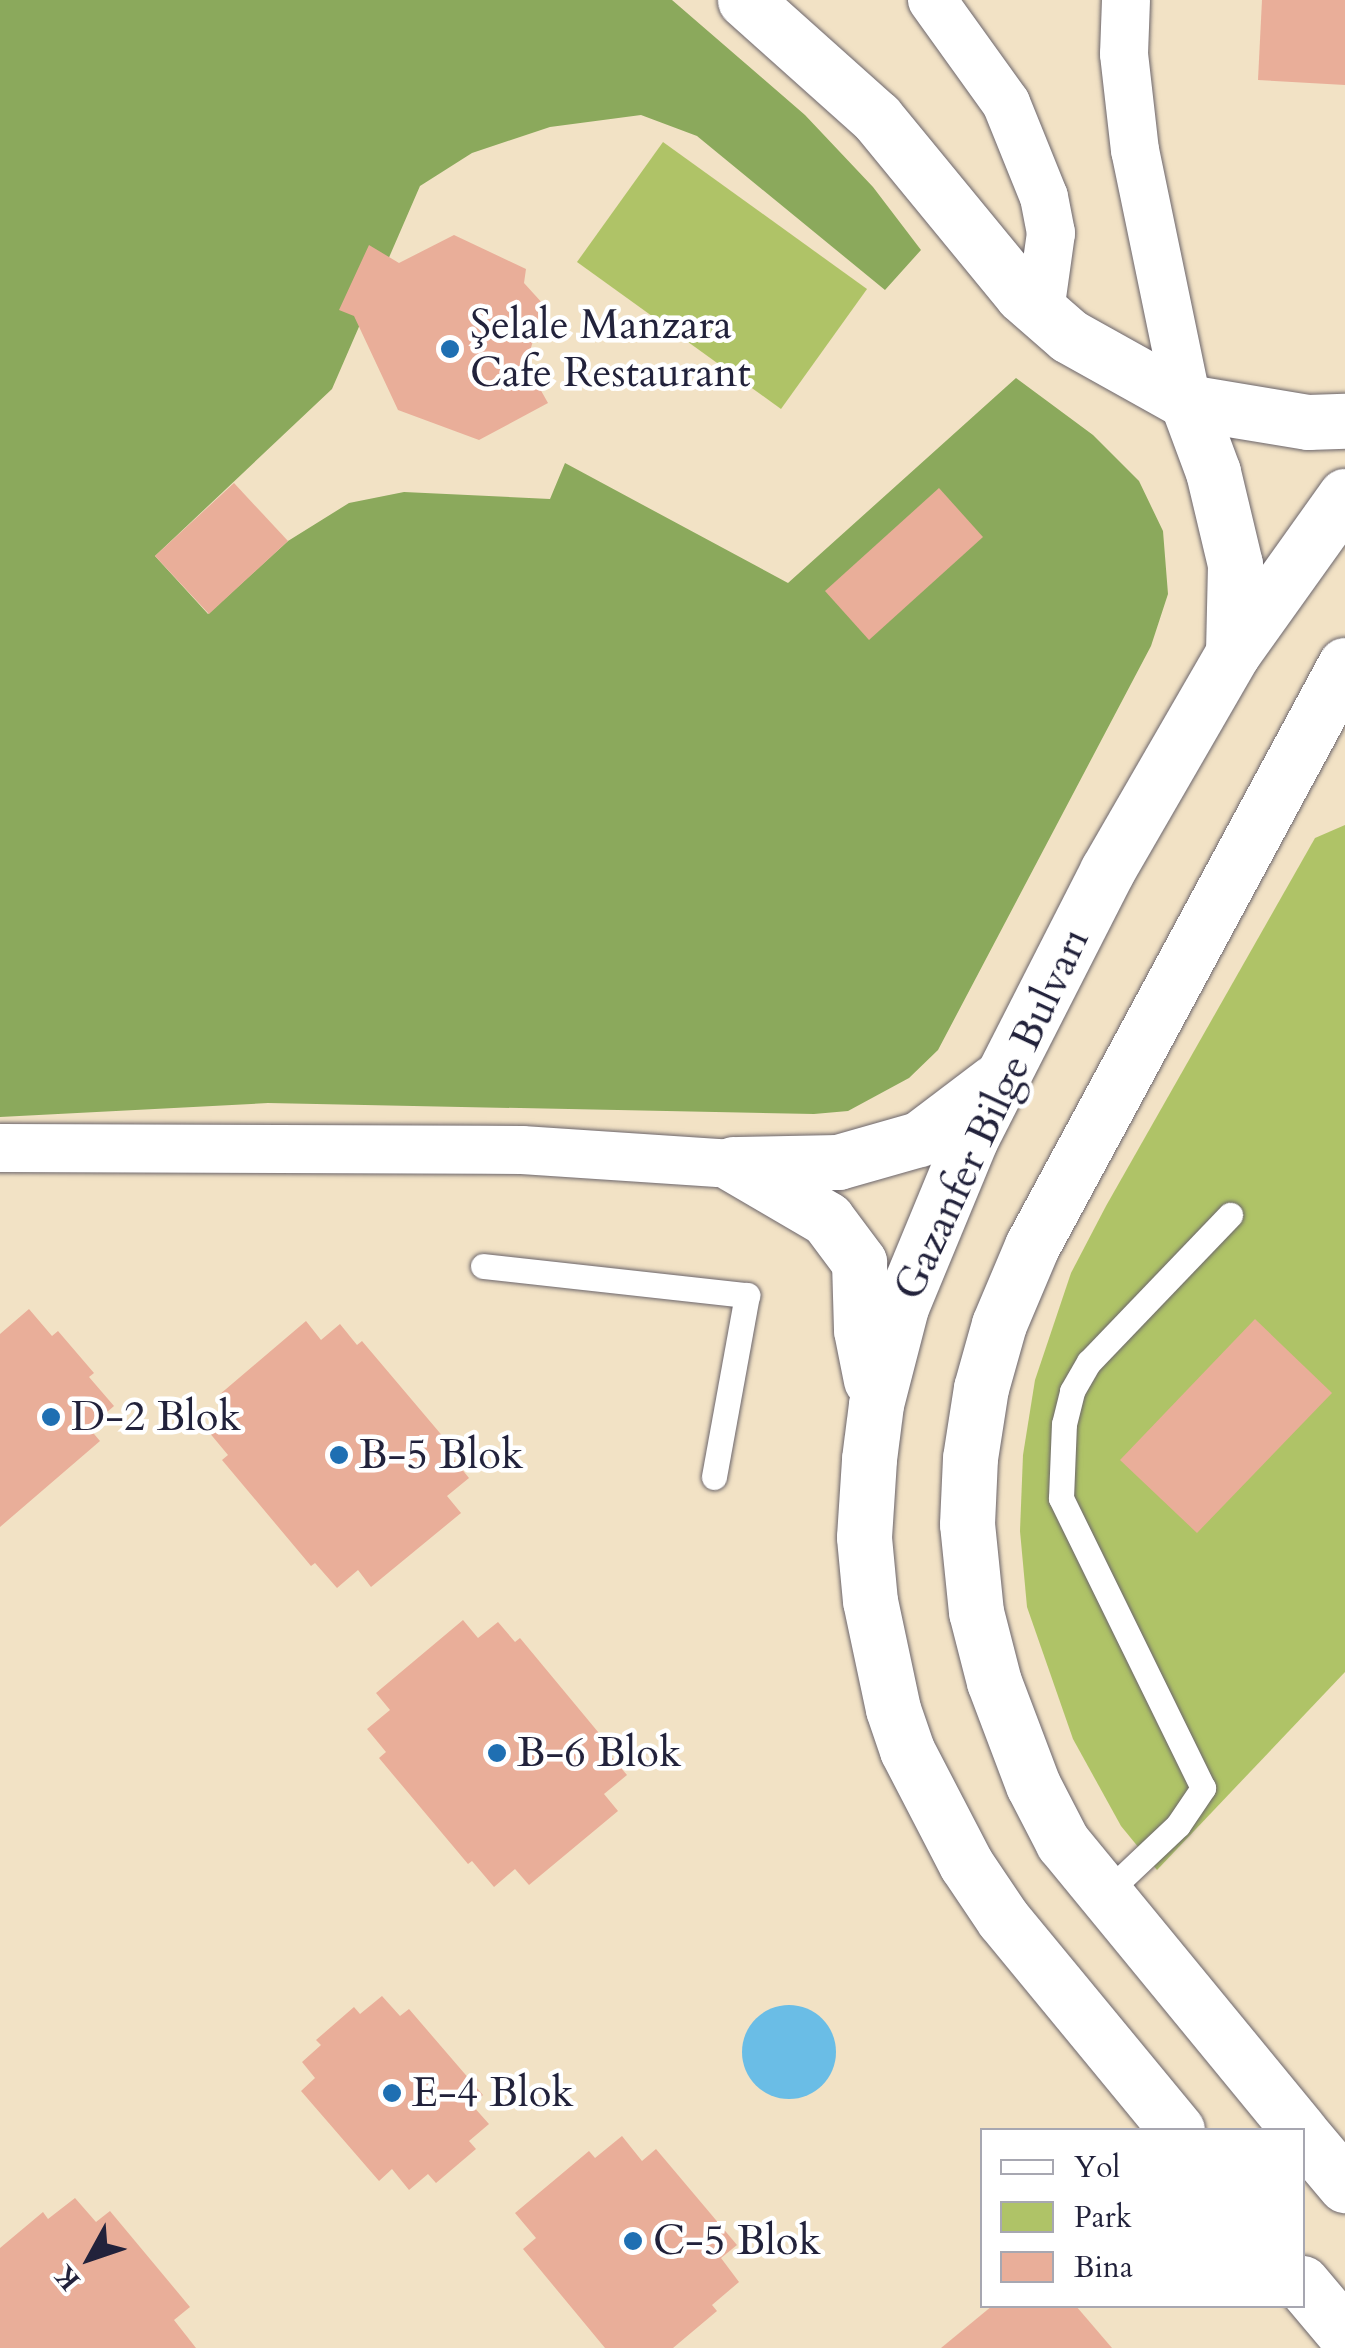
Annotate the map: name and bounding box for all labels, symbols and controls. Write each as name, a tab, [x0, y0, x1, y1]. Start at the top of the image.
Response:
place label: Şelale Manzara Cafe Restaurant	[470, 300, 751, 398]
marker: Şelale Manzara Cafe Restaurant	[439, 338, 461, 360]
street label: Gazanfer Bilge Bulvarı	[884, 920, 1100, 1308]
place label: D-2 Blok	[71, 1392, 241, 1442]
marker: D-2 Blok	[40, 1406, 62, 1428]
place label: B-5 Blok	[359, 1430, 523, 1480]
marker: B-5 Blok	[328, 1444, 350, 1466]
place label: B-6 Blok	[517, 1728, 681, 1778]
marker: B-6 Blok	[486, 1742, 508, 1764]
place label: E-4 Blok	[412, 2068, 574, 2118]
marker: E-4 Blok	[381, 2082, 403, 2104]
legend	[980, 2128, 1305, 2308]
text: Yol	[1074, 2147, 1120, 2188]
text: Park	[1074, 2197, 1132, 2238]
north arrow	[40, 2208, 140, 2308]
place label: C-5 Blok	[653, 2216, 821, 2266]
marker: C-5 Blok	[622, 2230, 644, 2252]
text: Bina	[1074, 2247, 1133, 2288]
text: K	[45, 2256, 89, 2298]

